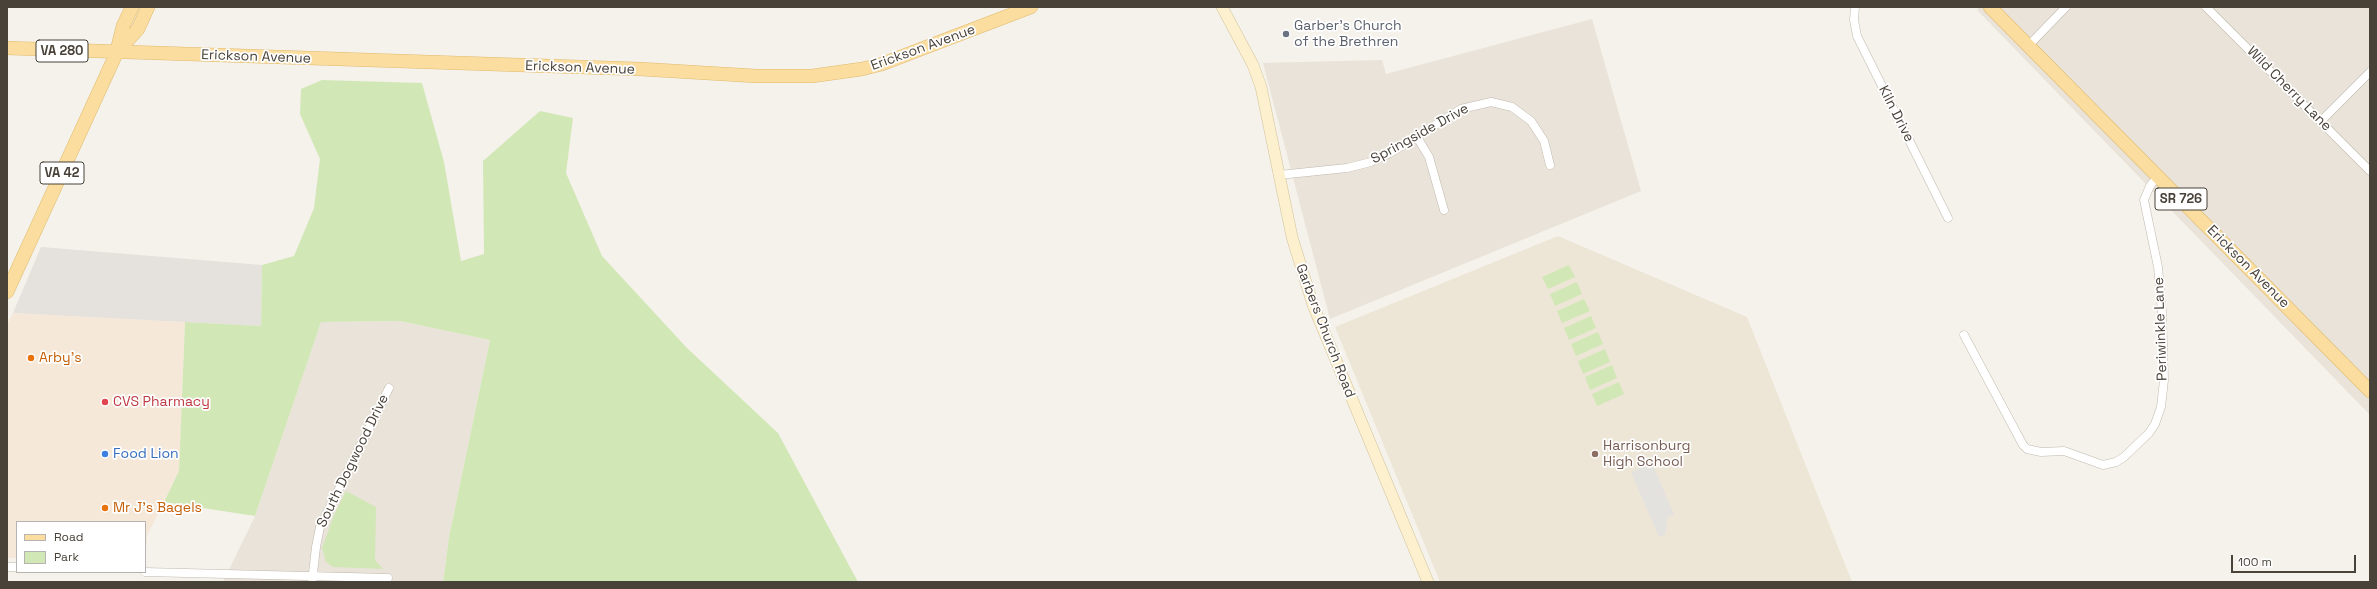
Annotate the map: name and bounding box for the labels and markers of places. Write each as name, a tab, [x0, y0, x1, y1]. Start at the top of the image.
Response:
place label: Garber's Church of the Brethren	[1294, 18, 1402, 50]
marker: Garber's Church of the Brethren	[1281, 29, 1291, 39]
place label: Arby's	[39, 350, 82, 366]
marker: Arby's	[26, 353, 36, 363]
place label: CVS Pharmacy	[113, 394, 210, 410]
marker: CVS Pharmacy	[100, 397, 110, 407]
place label: Harrisonburg High School	[1603, 438, 1690, 470]
place label: Food Lion	[113, 446, 179, 462]
marker: Food Lion	[100, 449, 110, 459]
marker: Harrisonburg High School	[1590, 449, 1600, 459]
place label: Mr J's Bagels	[113, 500, 202, 516]
marker: Mr J's Bagels	[100, 503, 110, 513]

